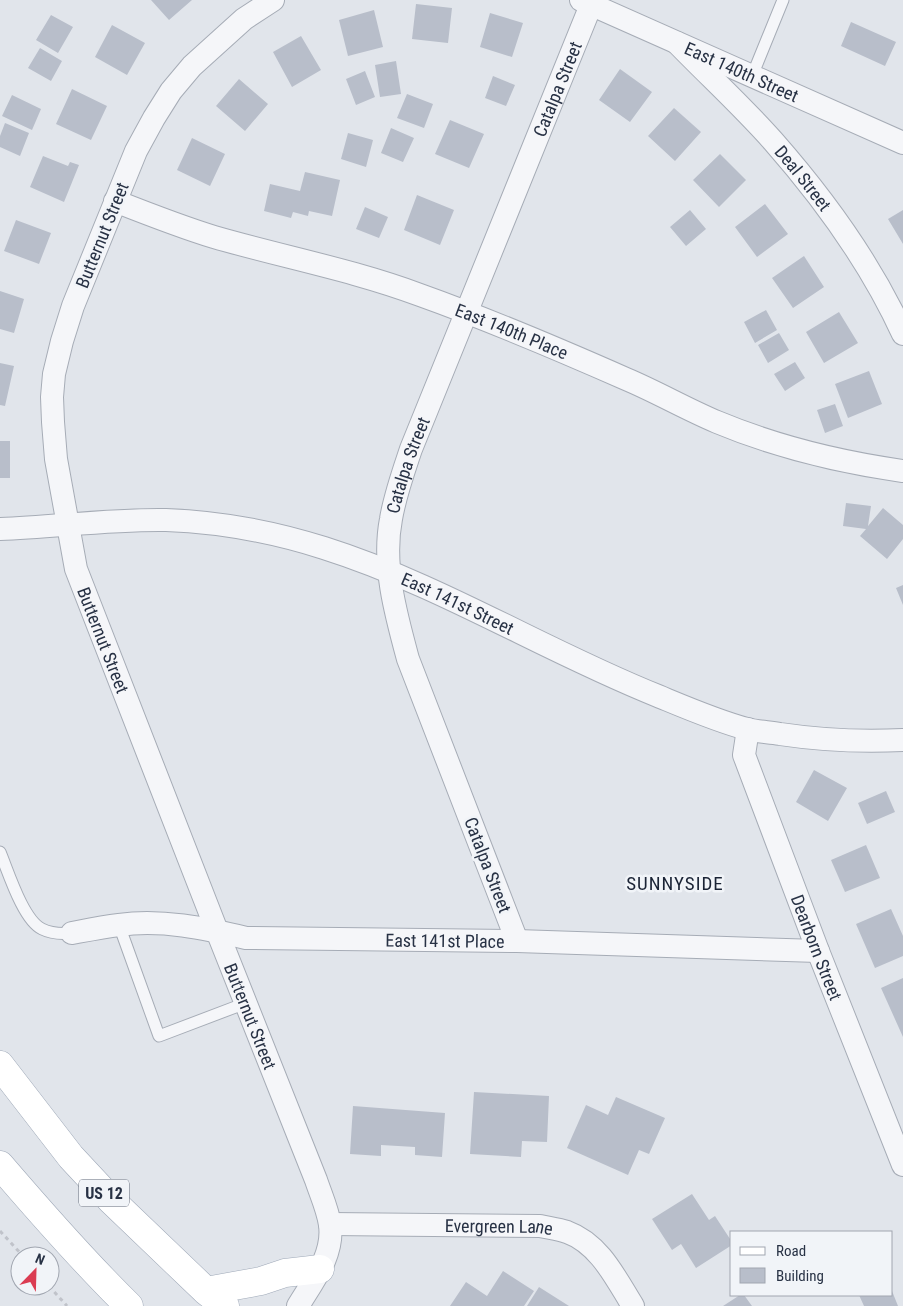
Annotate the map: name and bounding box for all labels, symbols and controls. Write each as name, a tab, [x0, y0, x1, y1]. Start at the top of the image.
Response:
street label: East 140th Street	[682, 37, 802, 106]
street label: Catalpa Street	[528, 38, 586, 140]
street label: Deal Street	[771, 141, 836, 215]
street label: Butternut Street	[71, 179, 133, 291]
street label: East 140th Place	[453, 299, 571, 363]
street label: Catalpa Street	[382, 414, 433, 515]
street label: East 141st Street	[398, 568, 518, 638]
street label: Butternut Street	[73, 584, 134, 696]
street label: Catalpa Street	[460, 814, 516, 916]
district label: SUNNYSIDE	[626, 872, 724, 895]
street label: Dearborn Street	[787, 892, 847, 1003]
street label: East 141st Place	[385, 929, 505, 951]
street label: Butternut Street	[220, 960, 281, 1072]
road number: US 12	[79, 1180, 129, 1206]
street label: Evergreen Lane	[445, 1215, 555, 1239]
legend	[730, 1231, 893, 1296]
text: Road	[776, 1242, 806, 1260]
north arrow	[10, 1246, 60, 1296]
text: N	[33, 1250, 47, 1268]
text: Building	[776, 1267, 824, 1285]

